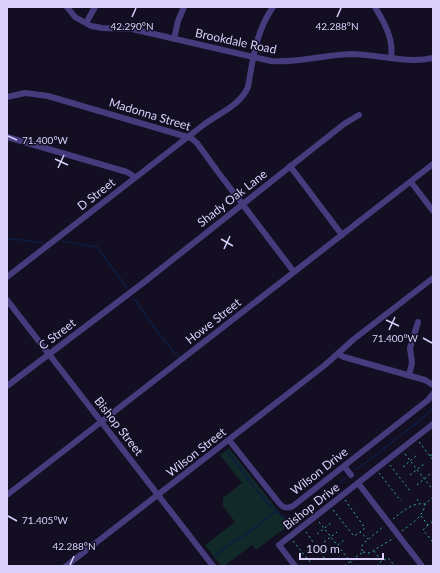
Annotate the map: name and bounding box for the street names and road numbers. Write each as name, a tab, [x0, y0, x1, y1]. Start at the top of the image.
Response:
street label: Brookdale Road	[194, 25, 278, 57]
street label: Madonna Street	[107, 94, 193, 134]
street label: Shady Oak Lane	[194, 166, 270, 230]
street label: D Street	[74, 174, 118, 213]
street label: Howe Street	[182, 294, 244, 347]
street label: C Street	[35, 315, 79, 353]
street label: Bishop Street	[91, 394, 147, 459]
street label: Wilson Street	[163, 424, 229, 480]
street label: Wilson Drive	[287, 444, 351, 498]
street label: Bishop Drive	[280, 479, 342, 533]

